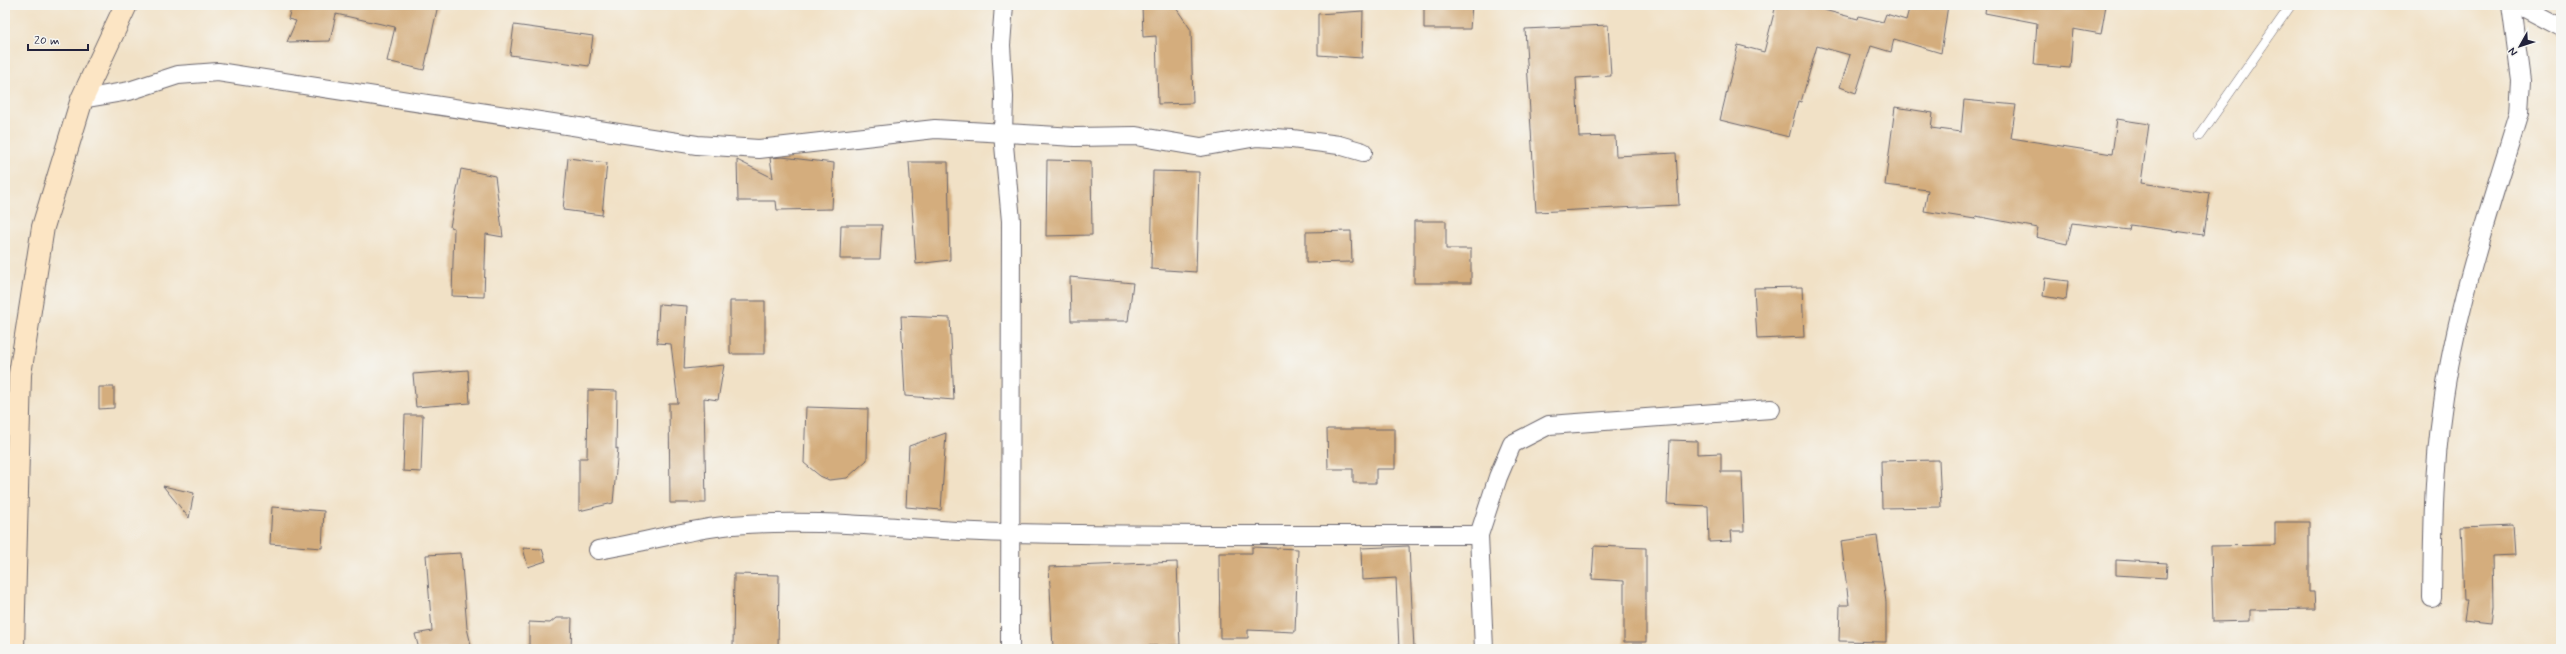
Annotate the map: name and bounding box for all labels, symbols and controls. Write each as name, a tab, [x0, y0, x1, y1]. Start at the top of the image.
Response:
scale bar	[28, 26, 88, 52]
north arrow	[2500, 26, 2540, 66]
text: 20 m	[34, 33, 60, 49]
text: N	[2505, 44, 2521, 59]

